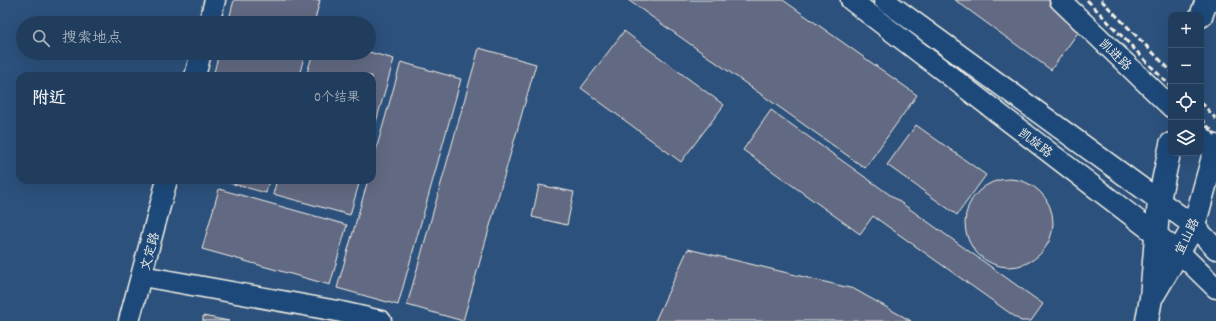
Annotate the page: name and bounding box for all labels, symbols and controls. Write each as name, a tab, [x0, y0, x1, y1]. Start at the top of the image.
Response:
map controls	[1168, 12, 1204, 156]
button: +	[1168, 12, 1204, 48]
search box	[16, 16, 376, 60]
icon: search	[30, 27, 52, 49]
text: 搜索地点	[62, 28, 122, 50]
street label: 凯进路	[1094, 35, 1135, 76]
button: −	[1168, 48, 1204, 84]
button: locate	[1168, 84, 1204, 120]
text: 附近	[32, 88, 66, 112]
text: 0个结果	[314, 89, 360, 108]
button: layers	[1168, 120, 1204, 156]
street label: 凯旋路	[1013, 125, 1056, 163]
street label: 宜山路	[1171, 215, 1205, 259]
street label: 文定路	[137, 230, 166, 273]

